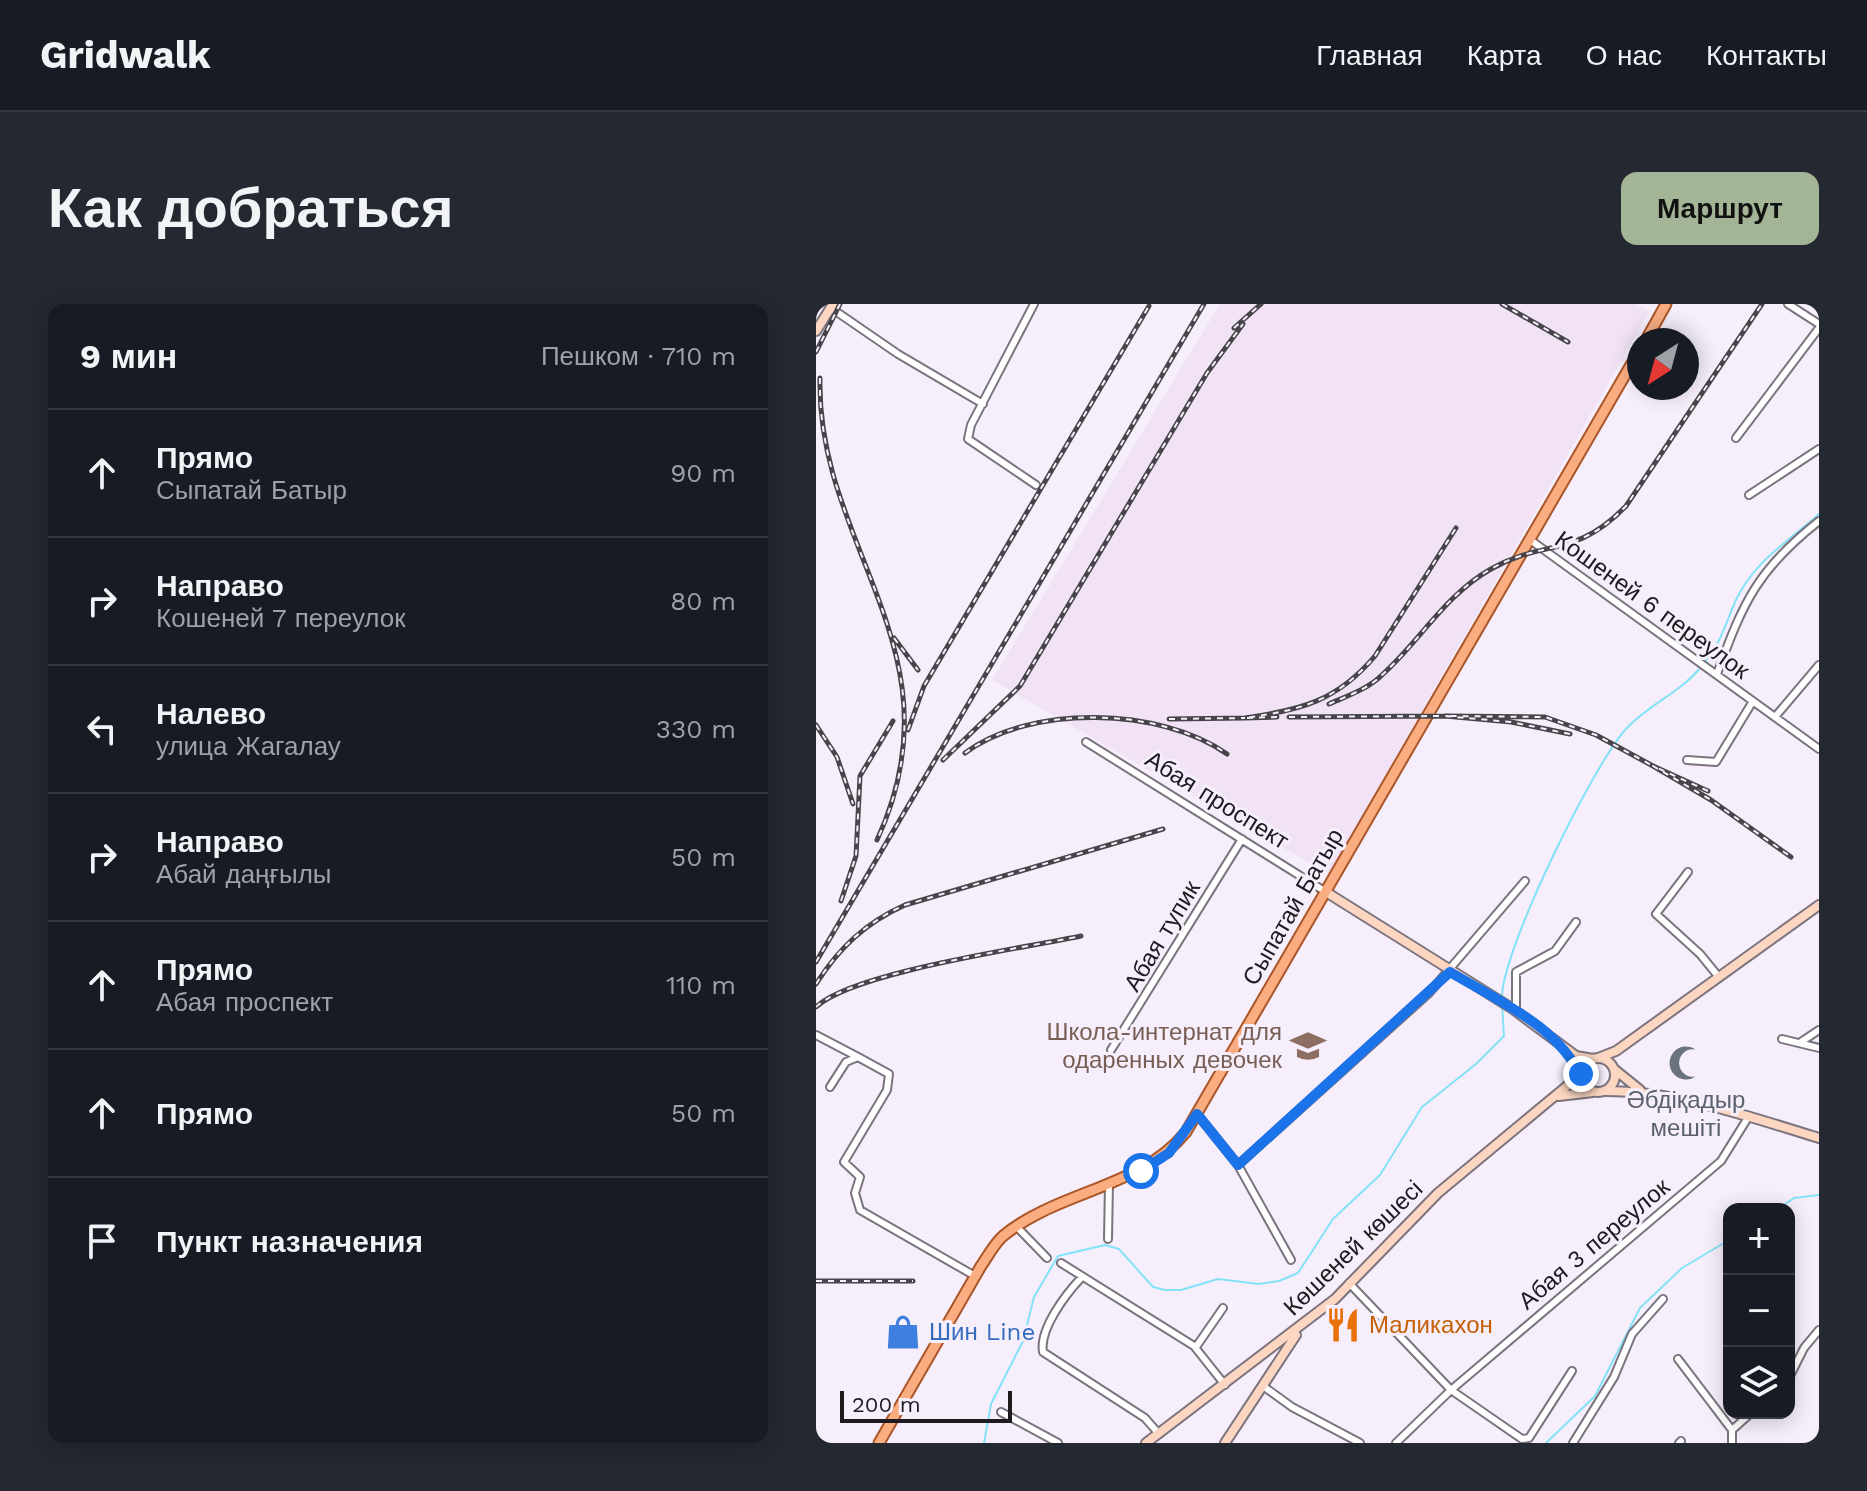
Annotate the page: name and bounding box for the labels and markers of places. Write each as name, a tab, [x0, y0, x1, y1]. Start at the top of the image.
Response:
place label: Школа-интернат для одаренных девочек	[1046, 1018, 1282, 1074]
school or university icon: Школа-интернат для одаренных девочек	[1289, 1027, 1327, 1065]
mosque icon: Әбдіқадыр мешіті	[1667, 1044, 1705, 1082]
place label: Әбдіқадыр мешіті	[1627, 1086, 1745, 1142]
restaurant icon: Маликахон	[1324, 1306, 1362, 1344]
place label: Маликахон	[1369, 1311, 1493, 1339]
shop icon: Шин Line	[884, 1313, 922, 1351]
place label: Шин Line	[929, 1318, 1035, 1346]

